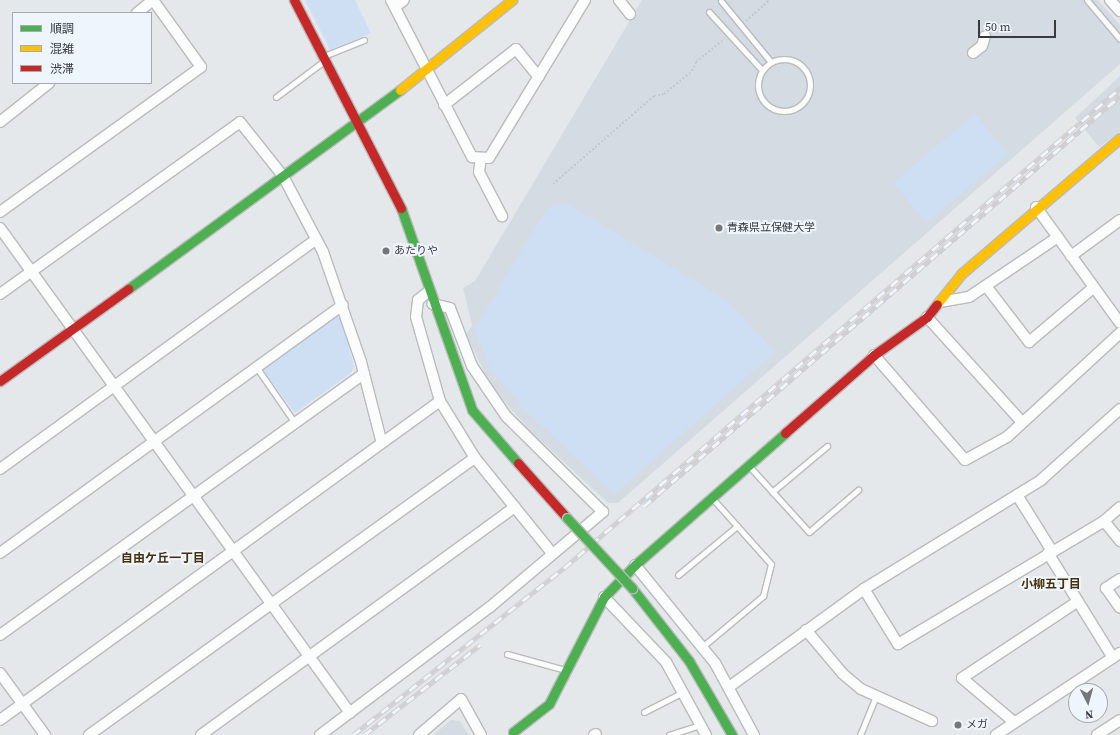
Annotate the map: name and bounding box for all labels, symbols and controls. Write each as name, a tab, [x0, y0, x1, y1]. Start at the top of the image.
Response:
legend	[12, 12, 152, 84]
scale bar	[980, 12, 1058, 38]
text: 50 m	[985, 19, 1011, 35]
text: 順調	[50, 21, 74, 37]
text: 混雑	[50, 41, 74, 57]
text: 渋滞	[50, 61, 74, 77]
place label: 青森県立保健大学	[727, 221, 815, 235]
marker: 青森県立保健大学	[714, 223, 724, 233]
place label: あたりや	[394, 244, 438, 258]
marker: あたりや	[381, 246, 391, 256]
district label: 自由ケ丘一丁目	[121, 552, 205, 566]
district label: 小柳五丁目	[1021, 578, 1081, 592]
north arrow	[1068, 683, 1108, 723]
text: N	[1084, 707, 1094, 722]
place label: メガ	[966, 718, 988, 732]
marker: メガ	[953, 720, 963, 730]

